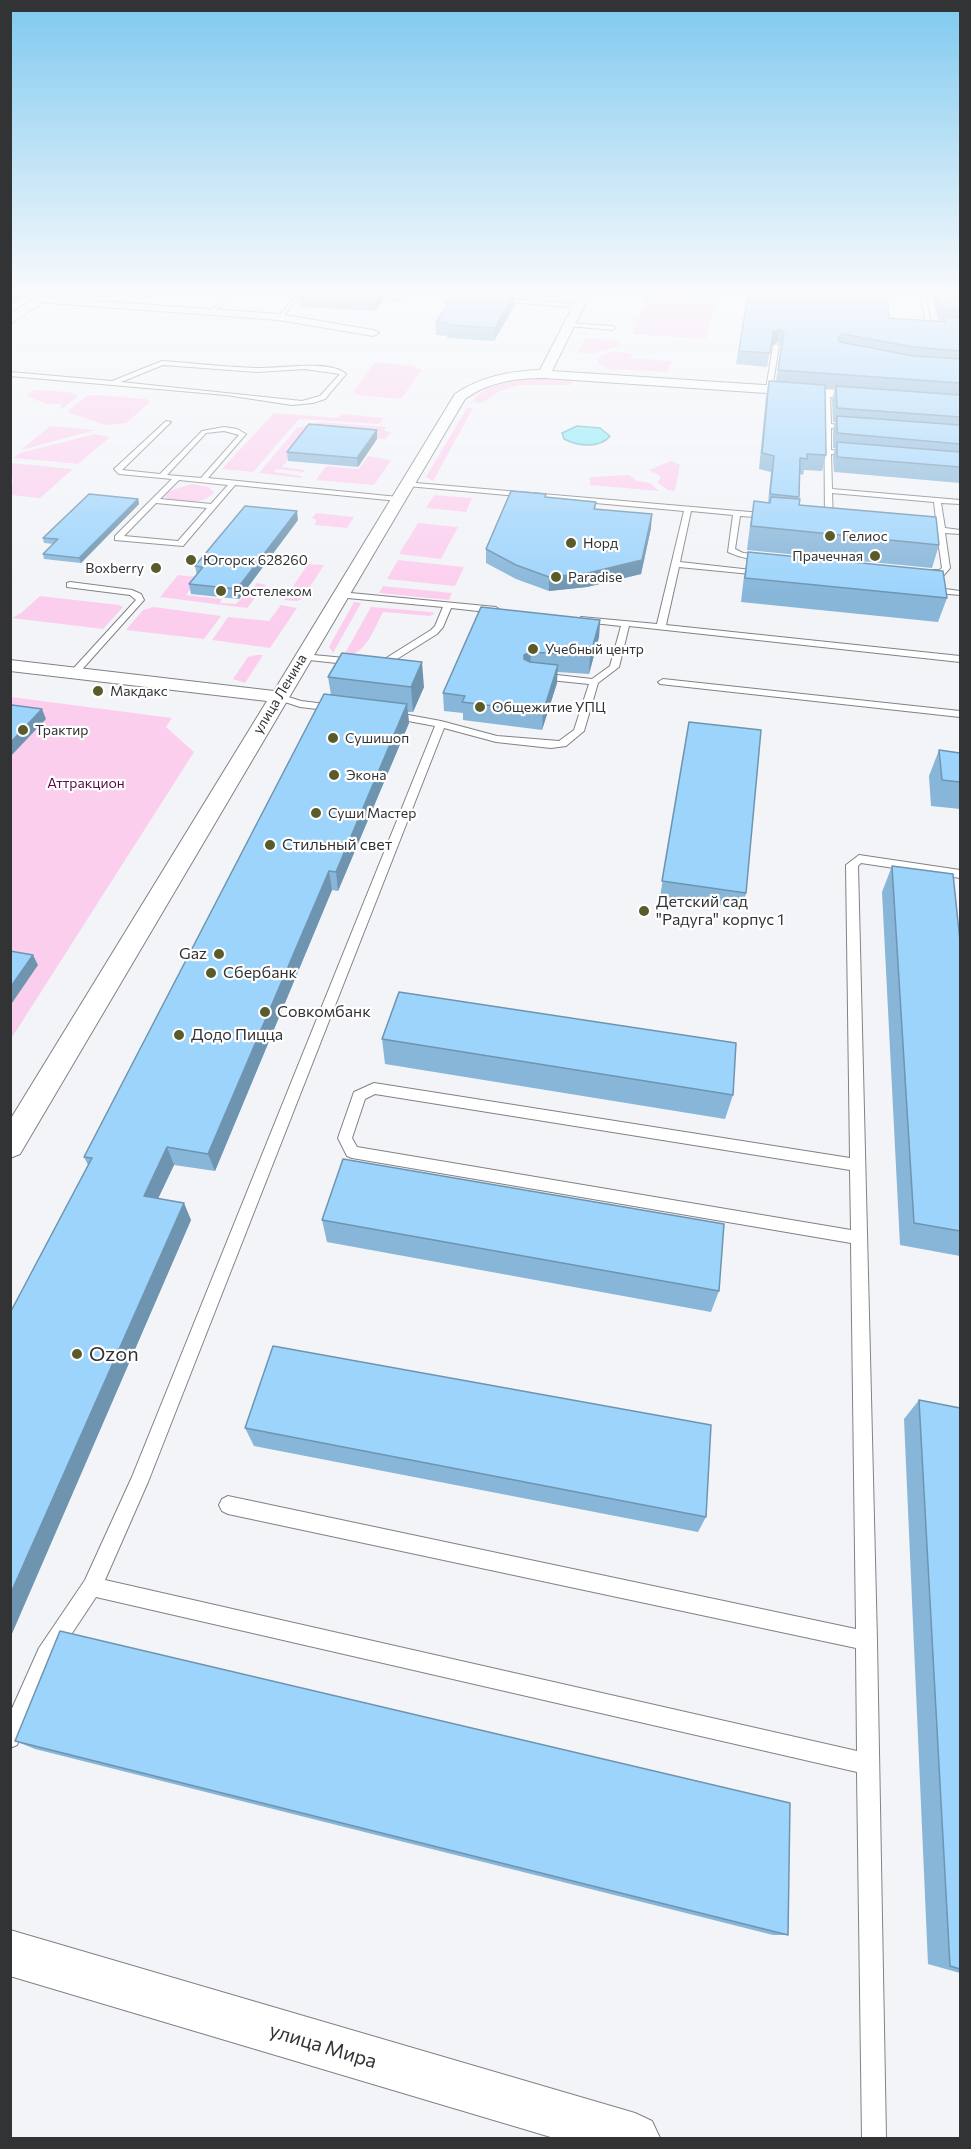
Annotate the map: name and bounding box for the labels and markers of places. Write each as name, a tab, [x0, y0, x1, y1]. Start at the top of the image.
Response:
place label: Гелиос	[842, 528, 888, 544]
marker: Гелиос	[823, 529, 837, 543]
place label: Норд	[583, 535, 618, 551]
marker: Норд	[564, 536, 578, 550]
place label: Прачечная	[792, 548, 863, 564]
marker: Прачечная	[868, 549, 882, 563]
place label: Югорск 628260	[203, 552, 308, 568]
marker: Югорск 628260	[184, 553, 198, 567]
place label: Boxberry	[85, 560, 144, 576]
marker: Boxberry	[149, 561, 163, 575]
place label: Paradise	[568, 569, 622, 585]
marker: Paradise	[549, 570, 563, 584]
place label: Ростелеком	[233, 583, 312, 599]
marker: Ростелеком	[214, 584, 228, 598]
place label: Учебный центр	[545, 641, 644, 657]
marker: Учебный центр	[526, 642, 540, 656]
place label: Макдакс	[110, 683, 168, 699]
marker: Макдакс	[91, 684, 105, 698]
place label: Общежитие УПЦ	[492, 699, 606, 715]
marker: Общежитие УПЦ	[473, 700, 487, 714]
place label: Трактир	[35, 722, 89, 738]
marker: Трактир	[16, 723, 30, 737]
place label: Сушишоп	[345, 730, 409, 746]
marker: Сушишоп	[326, 731, 340, 745]
place label: Экона	[346, 767, 386, 783]
marker: Экона	[327, 768, 341, 782]
place label: Суши Мастер	[328, 805, 416, 821]
marker: Суши Мастер	[309, 806, 323, 820]
place label: Стильный свет	[282, 835, 392, 855]
marker: Стильный свет	[263, 838, 277, 852]
place label: Детский сад "Радуга" корпус 1	[656, 892, 784, 930]
marker: Детский сад "Радуга" корпус 1	[637, 904, 651, 918]
place label: Gaz	[179, 944, 207, 964]
marker: Gaz	[212, 947, 226, 961]
place label: Сбербанк	[223, 963, 297, 983]
marker: Сбербанк	[204, 966, 218, 980]
place label: Совкомбанк	[277, 1002, 371, 1022]
marker: Совкомбанк	[258, 1005, 272, 1019]
place label: Додо Пицца	[191, 1025, 283, 1045]
marker: Додо Пицца	[172, 1028, 186, 1042]
place label: Ozon	[89, 1342, 139, 1366]
marker: Ozon	[70, 1347, 84, 1361]

